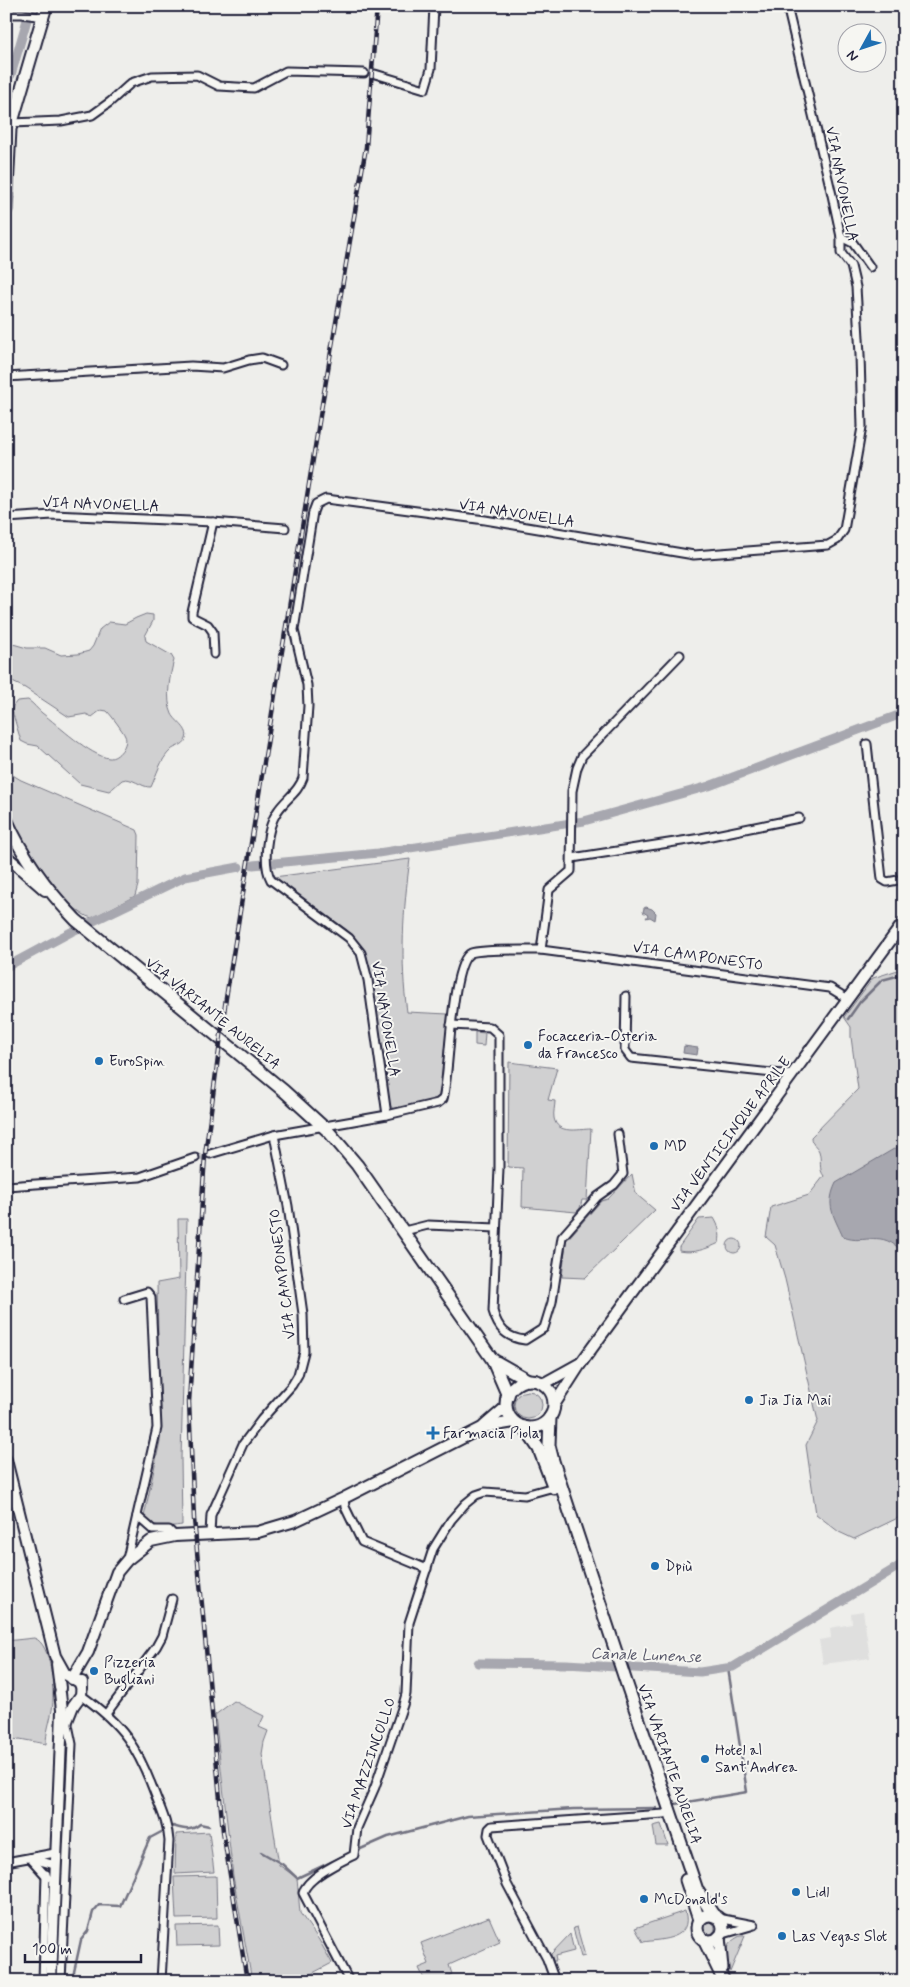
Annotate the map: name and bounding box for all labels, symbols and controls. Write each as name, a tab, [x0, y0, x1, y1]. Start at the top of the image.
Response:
north arrow	[838, 22, 888, 72]
text: N	[843, 46, 863, 65]
street label: VIA NAVONELLA	[820, 125, 862, 244]
street label: VIA NAVONELLA	[42, 493, 160, 517]
street label: VIA NAVONELLA	[458, 495, 576, 533]
street label: VIA CAMPONESTO	[632, 938, 764, 976]
street label: VIA VARIANTE AURELIA	[141, 953, 284, 1075]
street label: VIA NAVONELLA	[366, 960, 404, 1078]
place label: Focacceria-Osteria da Francesco	[538, 1027, 658, 1064]
marker: Focacceria-Osteria da Francesco	[522, 1039, 534, 1051]
place label: EuroSpin	[109, 1052, 165, 1072]
street label: VIA VENTICINQUE APRILE	[666, 1053, 796, 1216]
marker: EuroSpin	[93, 1055, 105, 1067]
place label: MD	[664, 1137, 687, 1157]
marker: MD	[648, 1140, 660, 1152]
street label: VIA CAMPONESTO	[265, 1208, 301, 1340]
place label: Jia Jia Mai	[759, 1391, 831, 1411]
marker: Jia Jia Mai	[743, 1394, 755, 1406]
place label: Farmacia Piola	[443, 1424, 540, 1444]
marker: Farmacia Piola	[427, 1427, 439, 1439]
place label: Dpiù	[665, 1557, 692, 1577]
marker: Dpiù	[649, 1560, 661, 1572]
water label: Canale Lunense	[590, 1643, 702, 1668]
place label: Pizzeria Bugliani	[104, 1653, 156, 1691]
marker: Pizzeria Bugliani	[88, 1665, 100, 1677]
street label: VIA VARIANTE AURELIA	[632, 1681, 706, 1847]
street label: VIA MAZZINCOLLO	[337, 1695, 401, 1832]
place label: Hotel al Sant'Andrea	[715, 1741, 798, 1778]
marker: Hotel al Sant'Andrea	[699, 1753, 711, 1765]
place label: Lidl	[806, 1883, 829, 1903]
marker: Lidl	[790, 1886, 802, 1898]
place label: McDonald's	[654, 1890, 728, 1910]
marker: McDonald's	[638, 1893, 650, 1905]
place label: Las Vegas Slot	[792, 1927, 888, 1947]
marker: Las Vegas Slot	[776, 1930, 788, 1942]
scale bar	[25, 1932, 141, 1964]
text: 100 m	[32, 1940, 72, 1960]

